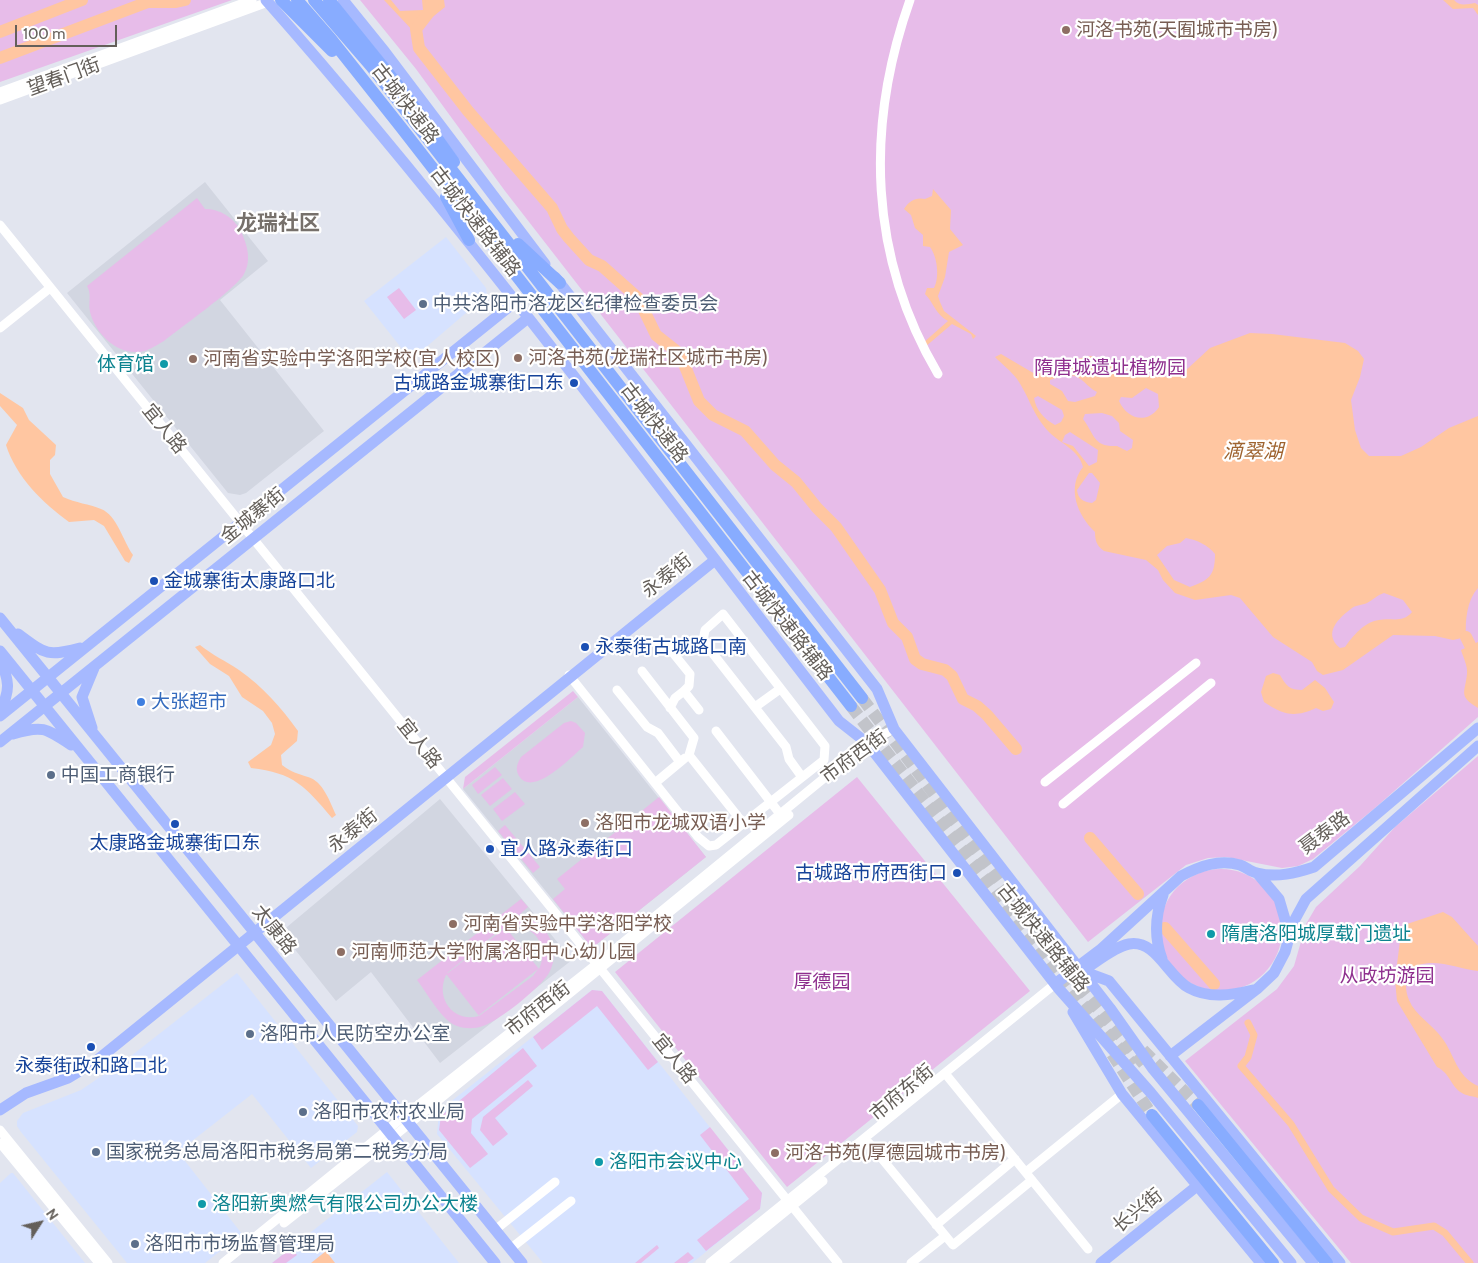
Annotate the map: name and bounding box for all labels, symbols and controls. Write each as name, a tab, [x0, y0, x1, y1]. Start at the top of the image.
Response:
scale bar	[18, 15, 120, 47]
place label: 河洛书苑(天囿城市书房)	[1076, 19, 1278, 41]
marker: 河洛书苑(天囿城市书房)	[1060, 24, 1072, 36]
text: 100 m	[23, 25, 65, 43]
street label: 望春门街	[24, 53, 104, 101]
street label: 古城快速路	[367, 60, 443, 148]
street label: 古城快速路辅路	[425, 163, 525, 281]
district label: 龙瑞社区	[236, 211, 320, 237]
place label: 中共洛阳市洛龙区纪律检查委员会	[433, 293, 718, 315]
marker: 中共洛阳市洛龙区纪律检查委员会	[417, 298, 429, 310]
place label: 河洛书苑(龙瑞社区城市书房)	[528, 347, 768, 369]
place label: 河南省实验中学洛阳学校(宜人校区)	[203, 348, 500, 370]
marker: 河洛书苑(龙瑞社区城市书房)	[512, 352, 524, 364]
place label: 体育馆	[97, 353, 154, 375]
marker: 河南省实验中学洛阳学校(宜人校区)	[187, 353, 199, 365]
park label: 隋唐城遗址植物园	[1034, 357, 1186, 379]
marker: 体育馆	[158, 358, 170, 370]
place label: 古城路金城寨街口东	[393, 372, 564, 394]
marker: 古城路金城寨街口东	[568, 377, 580, 389]
street label: 古城快速路	[616, 379, 692, 467]
street label: 宜人路	[137, 400, 191, 458]
water label: 滴翠湖	[1223, 440, 1283, 464]
street label: 金城寨街	[216, 483, 290, 549]
street label: 永泰街	[638, 549, 696, 603]
street label: 古城快速路辅路	[737, 567, 837, 685]
place label: 金城寨街太康路口北	[164, 570, 335, 592]
marker: 金城寨街太康路口北	[148, 575, 160, 587]
place label: 永泰街古城路口南	[595, 636, 747, 658]
marker: 永泰街古城路口南	[579, 641, 591, 653]
place label: 大张超市	[151, 691, 227, 713]
marker: 大张超市	[135, 696, 147, 708]
street label: 宜人路	[392, 715, 446, 773]
street label: 市府西街	[817, 725, 891, 789]
place label: 中国工商银行	[61, 764, 175, 786]
marker: 中国工商银行	[45, 769, 57, 781]
street label: 永泰街	[324, 804, 382, 858]
street label: 聂泰路	[1295, 807, 1355, 859]
place label: 洛阳市龙城双语小学	[595, 812, 766, 834]
marker: 洛阳市龙城双语小学	[579, 817, 591, 829]
marker: 太康路金城寨街口东	[169, 818, 181, 830]
place label: 太康路金城寨街口东	[90, 832, 260, 854]
place label: 宜人路永泰街口	[500, 838, 633, 860]
marker: 宜人路永泰街口	[484, 843, 496, 855]
place label: 古城路市府西街口	[795, 862, 947, 884]
marker: 古城路市府西街口	[951, 867, 963, 879]
street label: 古城快速路辅路	[992, 879, 1094, 997]
street label: 太康路	[247, 901, 301, 959]
place label: 河南省实验中学洛阳学校	[463, 913, 672, 935]
marker: 河南省实验中学洛阳学校	[447, 918, 459, 930]
place label: 隋唐洛阳城厚载门遗址	[1221, 923, 1411, 945]
marker: 隋唐洛阳城厚载门遗址	[1205, 928, 1217, 940]
place label: 河南师范大学附属洛阳中心幼儿园	[351, 941, 636, 963]
marker: 河南师范大学附属洛阳中心幼儿园	[335, 946, 347, 958]
park label: 从政坊游园	[1340, 965, 1434, 987]
park label: 厚德园	[794, 971, 850, 993]
street label: 市府西街	[501, 977, 575, 1041]
place label: 洛阳市人民防空办公室	[260, 1023, 450, 1045]
marker: 洛阳市人民防空办公室	[244, 1028, 256, 1040]
street label: 宜人路	[647, 1030, 701, 1088]
marker: 永泰街政和路口北	[85, 1041, 97, 1053]
place label: 永泰街政和路口北	[15, 1055, 167, 1077]
street label: 市府东街	[866, 1060, 938, 1126]
place label: 洛阳市农村农业局	[313, 1101, 465, 1123]
marker: 洛阳市农村农业局	[297, 1106, 309, 1118]
place label: 国家税务总局洛阳市税务局第二税务分局	[106, 1141, 448, 1163]
place label: 河洛书苑(厚德园城市书房)	[785, 1142, 1006, 1164]
marker: 国家税务总局洛阳市税务局第二税务分局	[90, 1146, 102, 1158]
marker: 河洛书苑(厚德园城市书房)	[769, 1147, 781, 1159]
place label: 洛阳市会议中心	[609, 1151, 742, 1173]
marker: 洛阳市会议中心	[593, 1156, 605, 1168]
street label: 长兴街	[1109, 1184, 1167, 1238]
place label: 洛阳新奥燃气有限公司办公大楼	[212, 1193, 478, 1215]
north arrow	[15, 1198, 65, 1248]
marker: 洛阳新奥燃气有限公司办公大楼	[196, 1198, 208, 1210]
text: N	[42, 1205, 63, 1224]
place label: 洛阳市市场监督管理局	[145, 1233, 335, 1255]
marker: 洛阳市市场监督管理局	[129, 1238, 141, 1250]

